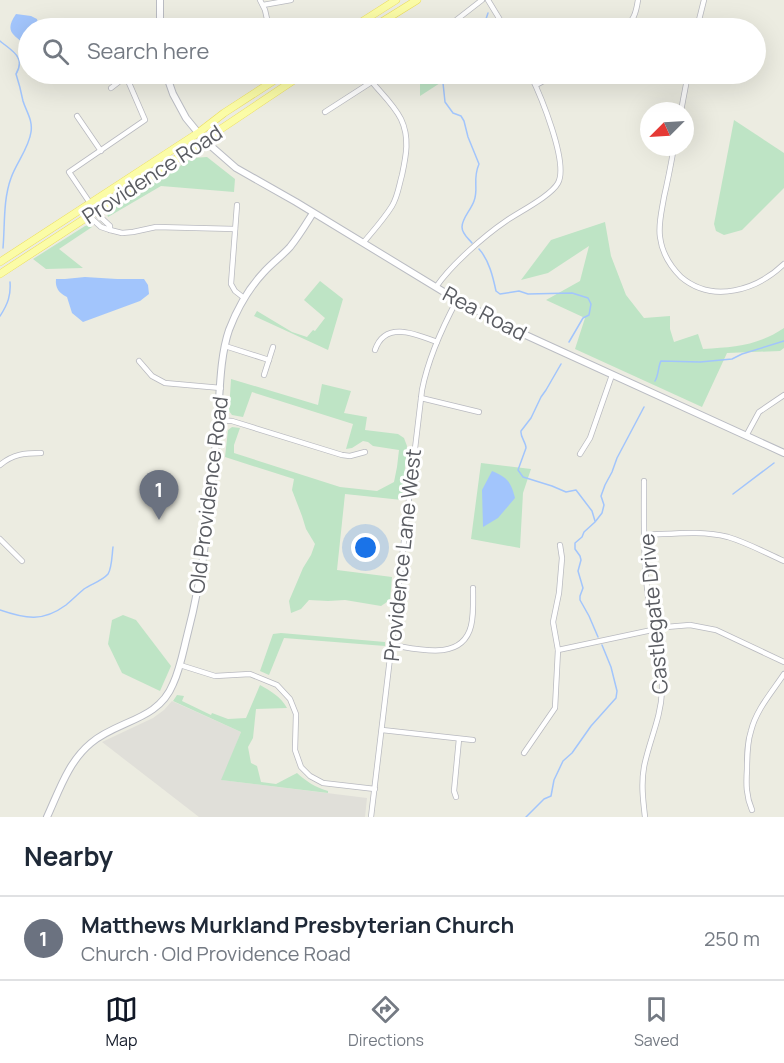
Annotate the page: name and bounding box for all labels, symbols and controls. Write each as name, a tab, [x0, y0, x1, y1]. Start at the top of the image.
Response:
search box	[18, 18, 766, 84]
icon: search	[39, 35, 72, 68]
text: Search here	[87, 36, 209, 66]
north arrow	[640, 102, 694, 156]
street label: Providence Road	[76, 118, 228, 230]
street label: Rea Road	[438, 279, 532, 347]
street label: Old Providence Road	[182, 395, 234, 595]
street label: Providence Lane West	[377, 447, 427, 663]
pin: 1	[140, 470, 178, 520]
your location	[351, 533, 380, 562]
street label: Castlegate Drive	[632, 533, 674, 695]
text: Nearby	[24, 838, 113, 874]
text: Matthews Murkland Presbyterian Church	[81, 910, 514, 940]
text: 1	[39, 925, 48, 952]
text: 250 m	[704, 925, 760, 952]
text: Church · Old Providence Road	[81, 940, 351, 967]
tab: Map	[105, 993, 138, 1051]
tab: Directions	[348, 993, 424, 1051]
tab: Saved	[634, 993, 679, 1051]

